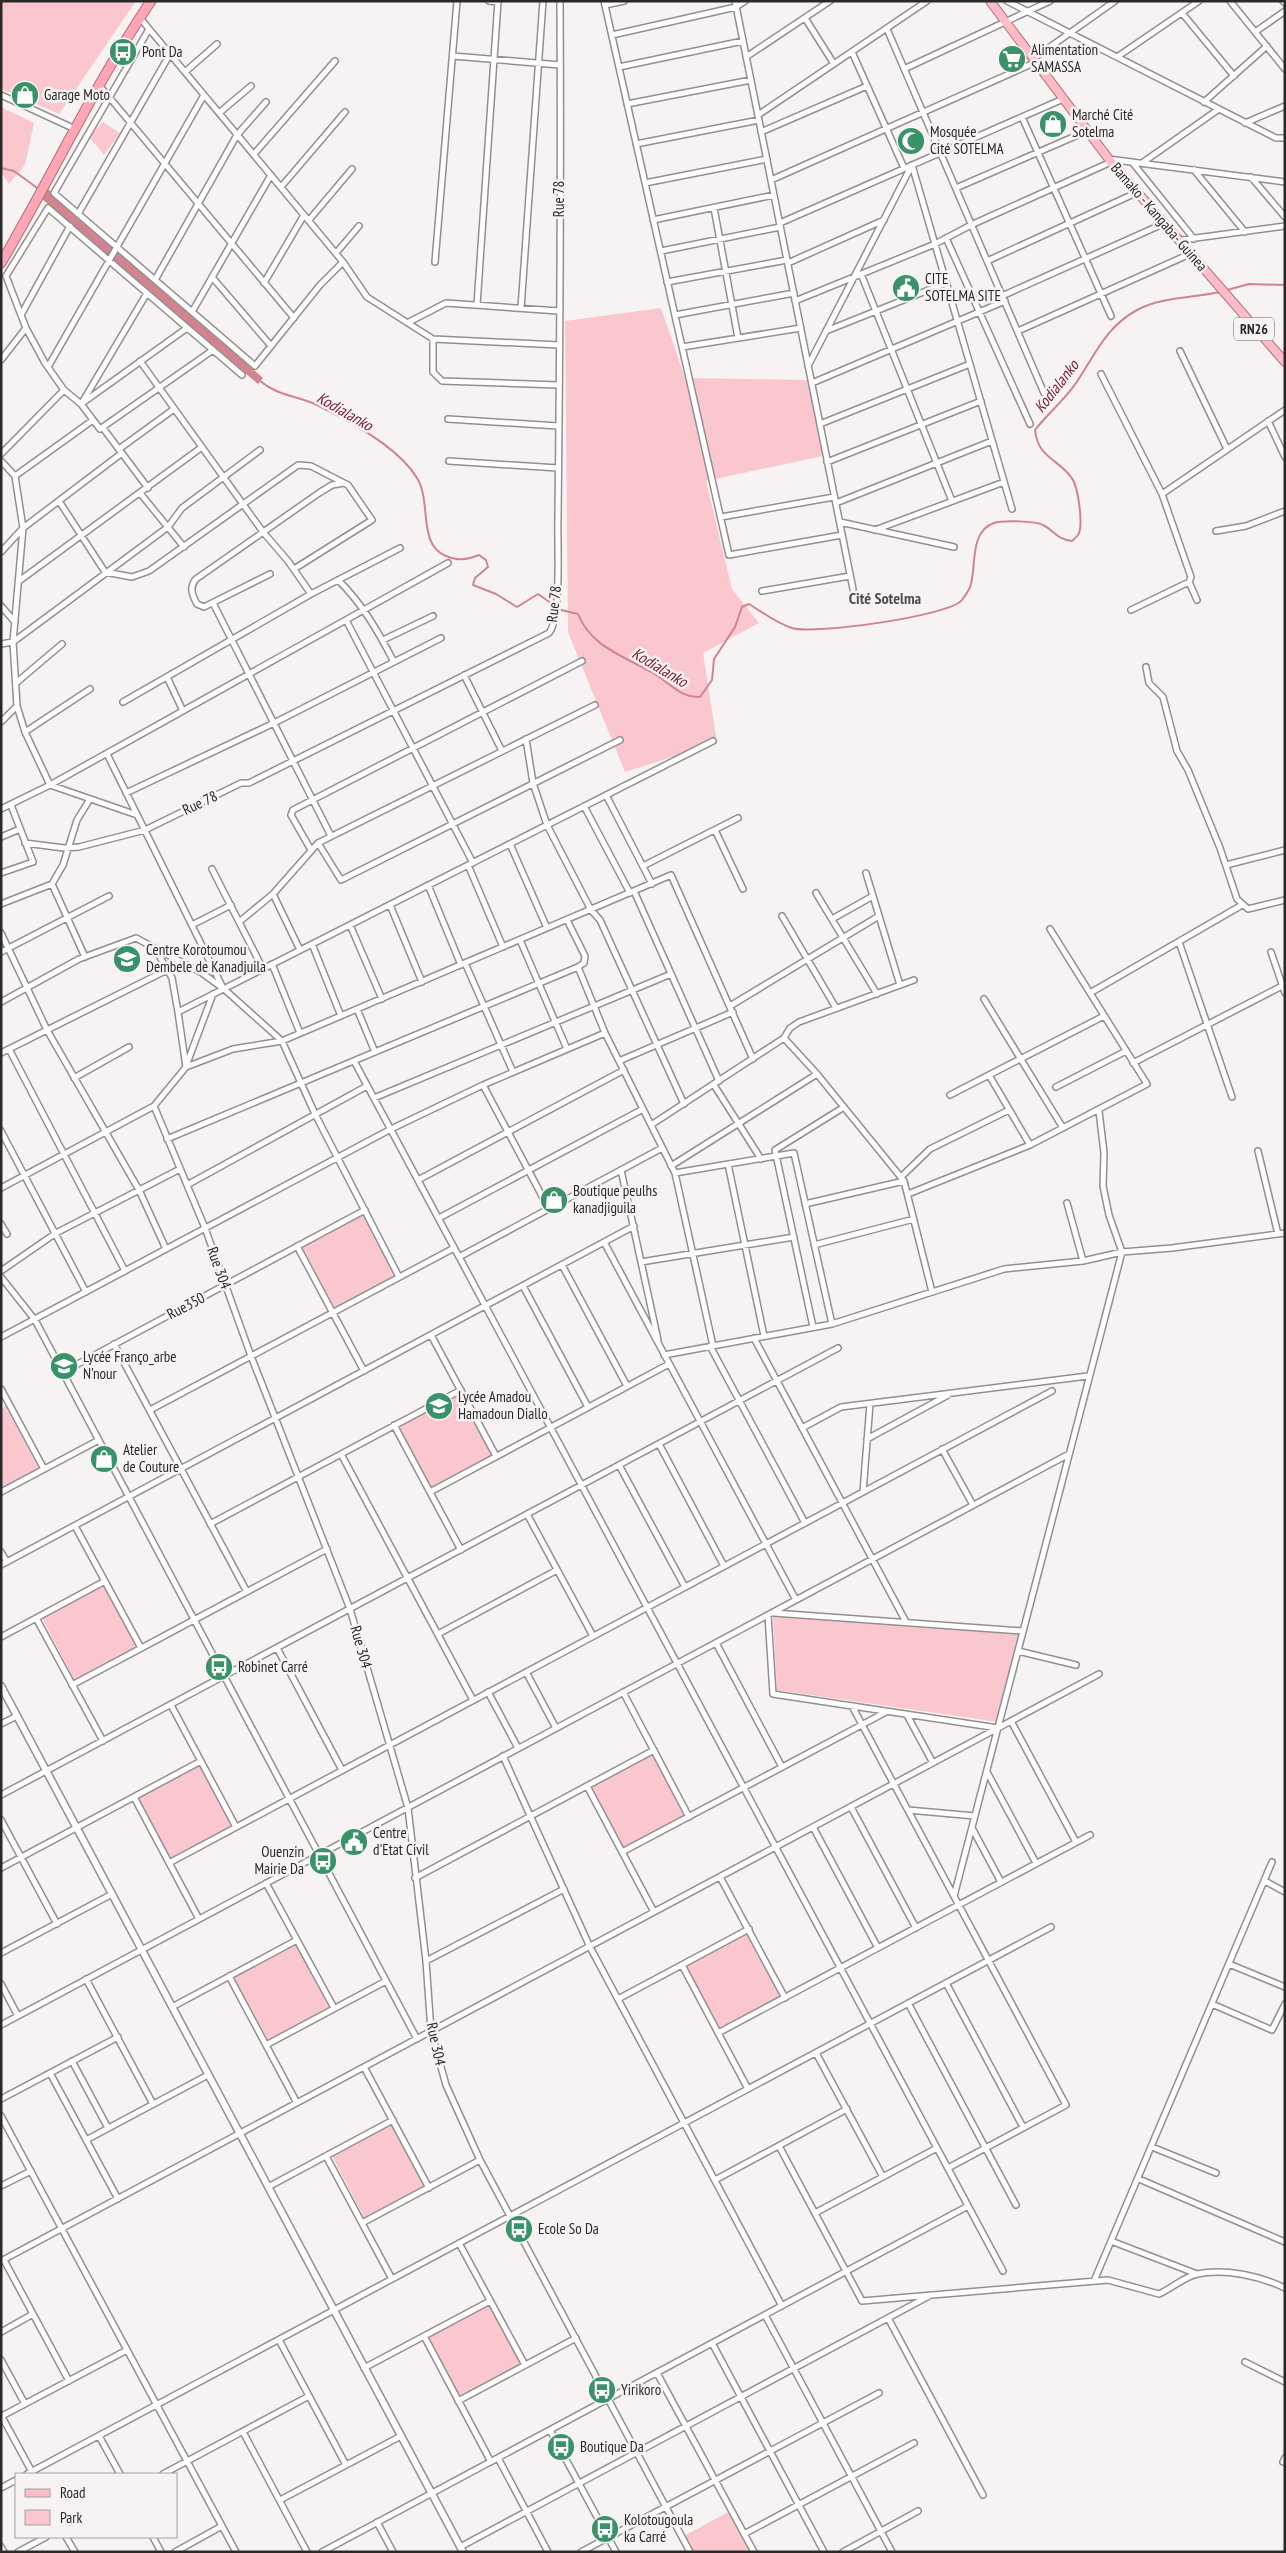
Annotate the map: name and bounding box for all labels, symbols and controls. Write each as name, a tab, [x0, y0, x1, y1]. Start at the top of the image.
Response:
bus stop icon: Pont Da	[108, 37, 138, 67]
place label: Alimentation SAMASSA	[1031, 40, 1098, 76]
place label: Pont Da	[142, 42, 183, 61]
supermarket icon: Alimentation SAMASSA	[997, 44, 1027, 74]
shop icon: Garage Moto	[10, 80, 40, 110]
place label: Garage Moto	[44, 85, 110, 104]
place label: Marché Cité Sotelma	[1072, 105, 1133, 141]
shop icon: Marché Cité Sotelma	[1038, 109, 1068, 139]
place label: Mosquée Cité SOTELMA	[930, 122, 1005, 158]
mosque icon: Mosquée Cité SOTELMA	[896, 126, 926, 156]
street label: Bamako - Kangaba- Guinea	[1107, 158, 1212, 275]
street label: Rue 78	[549, 181, 568, 217]
place label: CITE SOTELMA SITE	[925, 269, 1001, 305]
public building icon: CITE SOTELMA SITE	[891, 273, 921, 303]
road number: RN26	[1234, 318, 1274, 340]
water label: Kodialanko	[1029, 355, 1083, 416]
water label: Kodialanko	[314, 387, 377, 435]
street label: Rue 78	[542, 585, 565, 623]
district label: Cité Sotelma	[849, 588, 922, 608]
water label: Kodialanko	[629, 643, 692, 692]
street label: Rue 78	[179, 786, 220, 819]
place label: Centre Korotoumou Dembele de Kanadjuila	[146, 940, 266, 976]
school or university icon: Centre Korotoumou Dembele de Kanadjuila	[112, 944, 142, 974]
place label: Boutique peulhs kanadjiguila	[573, 1181, 657, 1217]
shop icon: Boutique peulhs kanadjiguila	[539, 1185, 569, 1215]
street label: Rue 304	[203, 1244, 236, 1292]
street label: Rue350	[164, 1288, 208, 1323]
place label: Lycée Franço_arbe N'nour	[83, 1347, 177, 1383]
school or university icon: Lycée Franço_arbe N'nour	[49, 1351, 79, 1381]
place label: Lycée Amadou Hamadoun Diallo	[458, 1387, 548, 1423]
school or university icon: Lycée Amadou Hamadoun Diallo	[424, 1391, 454, 1421]
place label: Atelier de Couture	[123, 1440, 179, 1476]
shop icon: Atelier de Couture	[89, 1444, 119, 1474]
street label: Rue 304	[346, 1623, 377, 1671]
bus stop icon: Robinet Carré	[204, 1652, 234, 1682]
place label: Robinet Carré	[238, 1657, 308, 1676]
place label: Centre d'Etat Civil	[373, 1823, 429, 1859]
public building icon: Centre d'Etat Civil	[339, 1827, 369, 1857]
place label: Ouenzin Mairie Da	[255, 1842, 304, 1878]
bus stop icon: Ouenzin Mairie Da	[308, 1846, 338, 1876]
street label: Rue 304	[423, 2021, 450, 2067]
bus stop icon: Ecole So Da	[504, 2214, 534, 2244]
place label: Ecole So Da	[538, 2219, 599, 2238]
bus stop icon: Yirikoro	[587, 2375, 617, 2405]
place label: Yirikoro	[621, 2380, 661, 2399]
bus stop icon: Boutique Da	[546, 2432, 576, 2462]
place label: Boutique Da	[580, 2437, 644, 2456]
legend	[15, 2473, 178, 2538]
text: Road	[60, 2483, 86, 2502]
text: Park	[60, 2508, 82, 2527]
place label: Kolotougoula ka Carré	[624, 2510, 693, 2546]
bus stop icon: Kolotougoula ka Carré	[590, 2514, 620, 2544]

